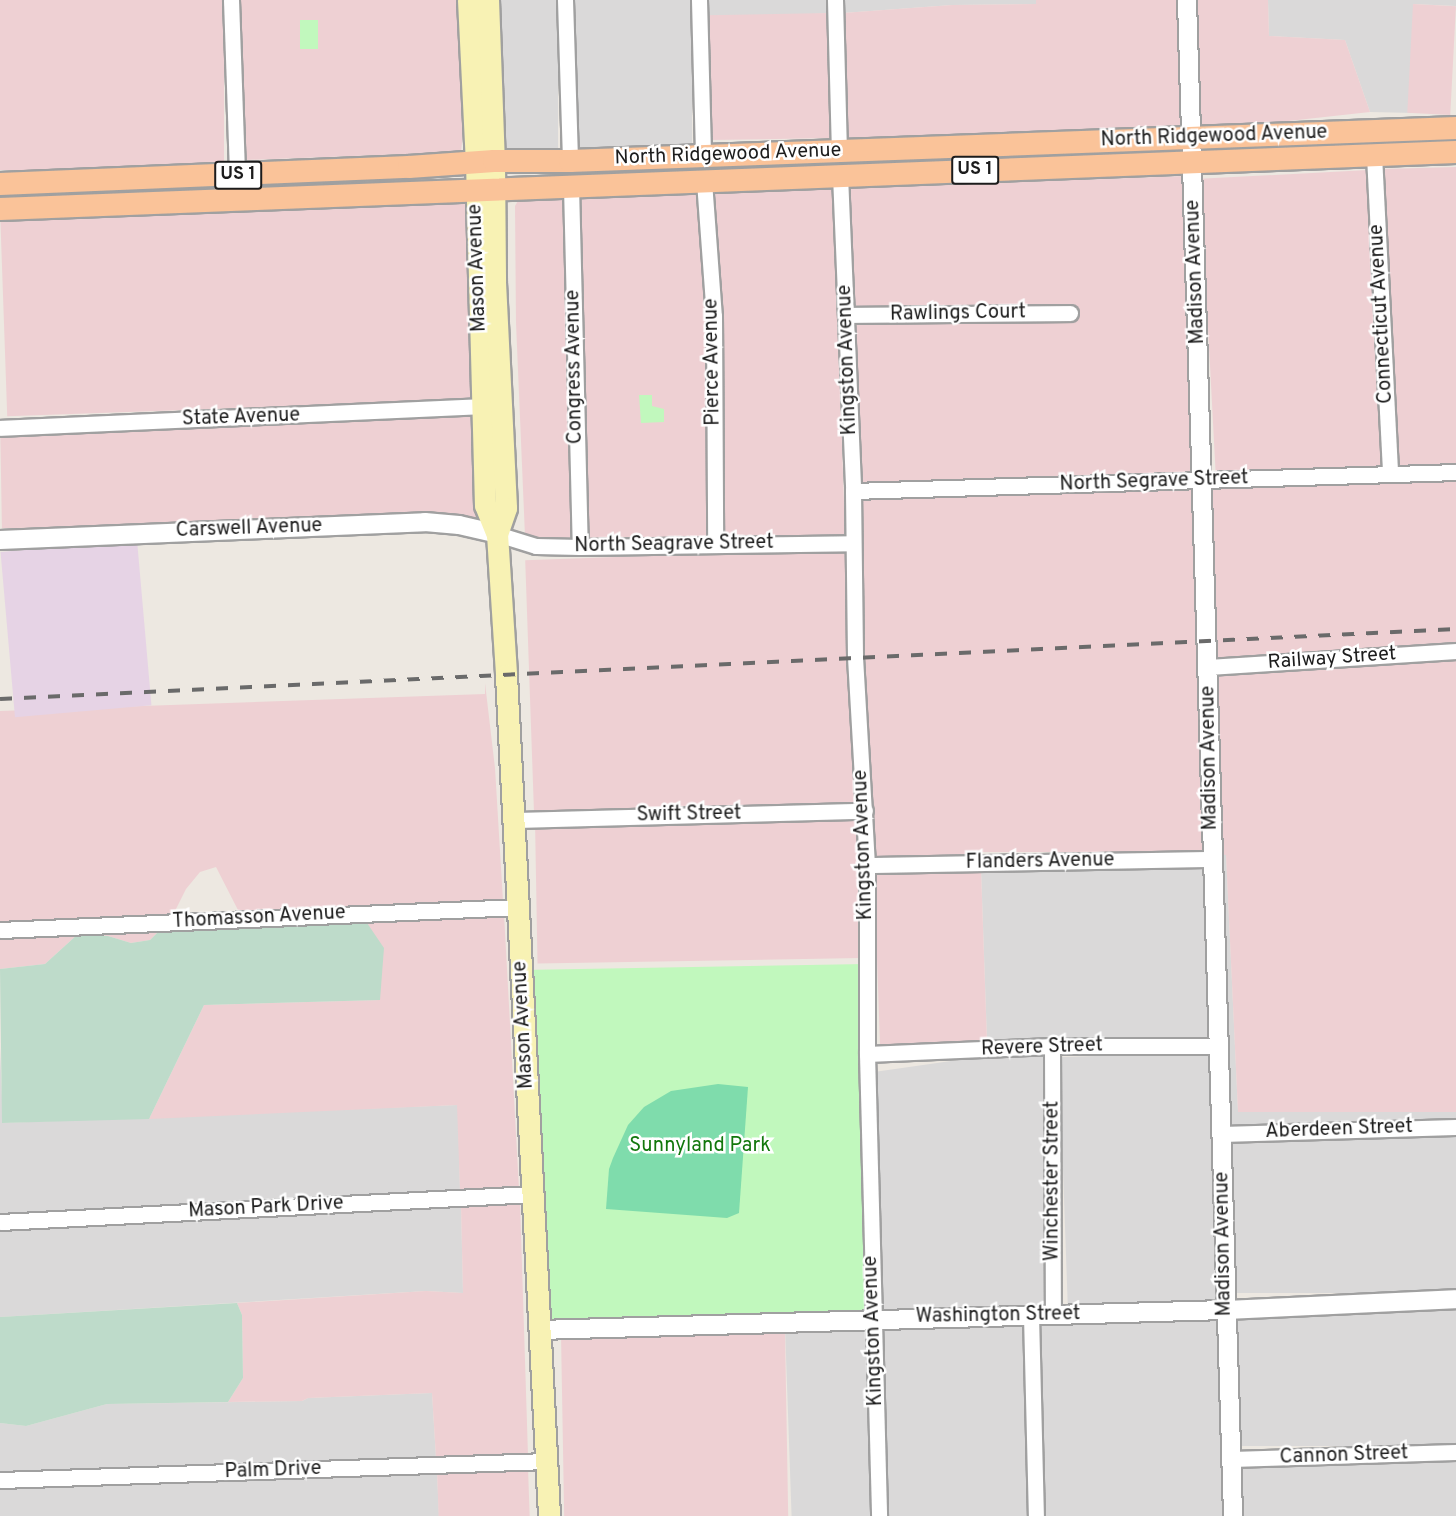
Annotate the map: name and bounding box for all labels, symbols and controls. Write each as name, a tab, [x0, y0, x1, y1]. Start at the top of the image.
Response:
street label: North Ridgewood Avenue	[1100, 121, 1328, 153]
street label: North Ridgewood Avenue	[614, 139, 842, 171]
road number: US 1	[951, 155, 999, 185]
road number: US 1	[214, 160, 262, 190]
street label: Madison Avenue	[1181, 199, 1211, 345]
street label: Mason Avenue	[464, 203, 492, 333]
street label: Connecticut Avenue	[1365, 223, 1399, 405]
street label: Kingston Avenue	[833, 284, 863, 436]
street label: Congress Avenue	[562, 289, 588, 445]
street label: Pierce Avenue	[700, 298, 726, 426]
street label: Rawlings Court	[890, 301, 1026, 327]
street label: State Avenue	[181, 404, 301, 432]
street label: North Segrave Street	[1059, 467, 1249, 497]
street label: Carswell Avenue	[175, 514, 323, 544]
street label: North Seagrave Street	[574, 531, 774, 559]
street label: Railway Street	[1267, 643, 1397, 675]
street label: Madison Avenue	[1197, 685, 1223, 831]
street label: Kingston Avenue	[849, 769, 879, 921]
street label: Swift Street	[636, 802, 742, 828]
street label: Flanders Avenue	[965, 849, 1115, 875]
street label: Thomasson Avenue	[171, 901, 347, 935]
street label: Mason Avenue	[509, 960, 539, 1090]
street label: Revere Street	[981, 1034, 1103, 1062]
street label: Winchester Street	[1041, 1101, 1065, 1261]
street label: Aberdeen Street	[1265, 1115, 1413, 1145]
park label: Sunnyland Park	[629, 1134, 771, 1158]
street label: Madison Avenue	[1211, 1171, 1237, 1317]
street label: Mason Park Drive	[188, 1192, 344, 1224]
street label: Kingston Avenue	[859, 1255, 889, 1407]
street label: Washington Street	[915, 1303, 1081, 1329]
street label: Cannon Street	[1279, 1442, 1409, 1470]
street label: Palm Drive	[224, 1457, 322, 1485]

